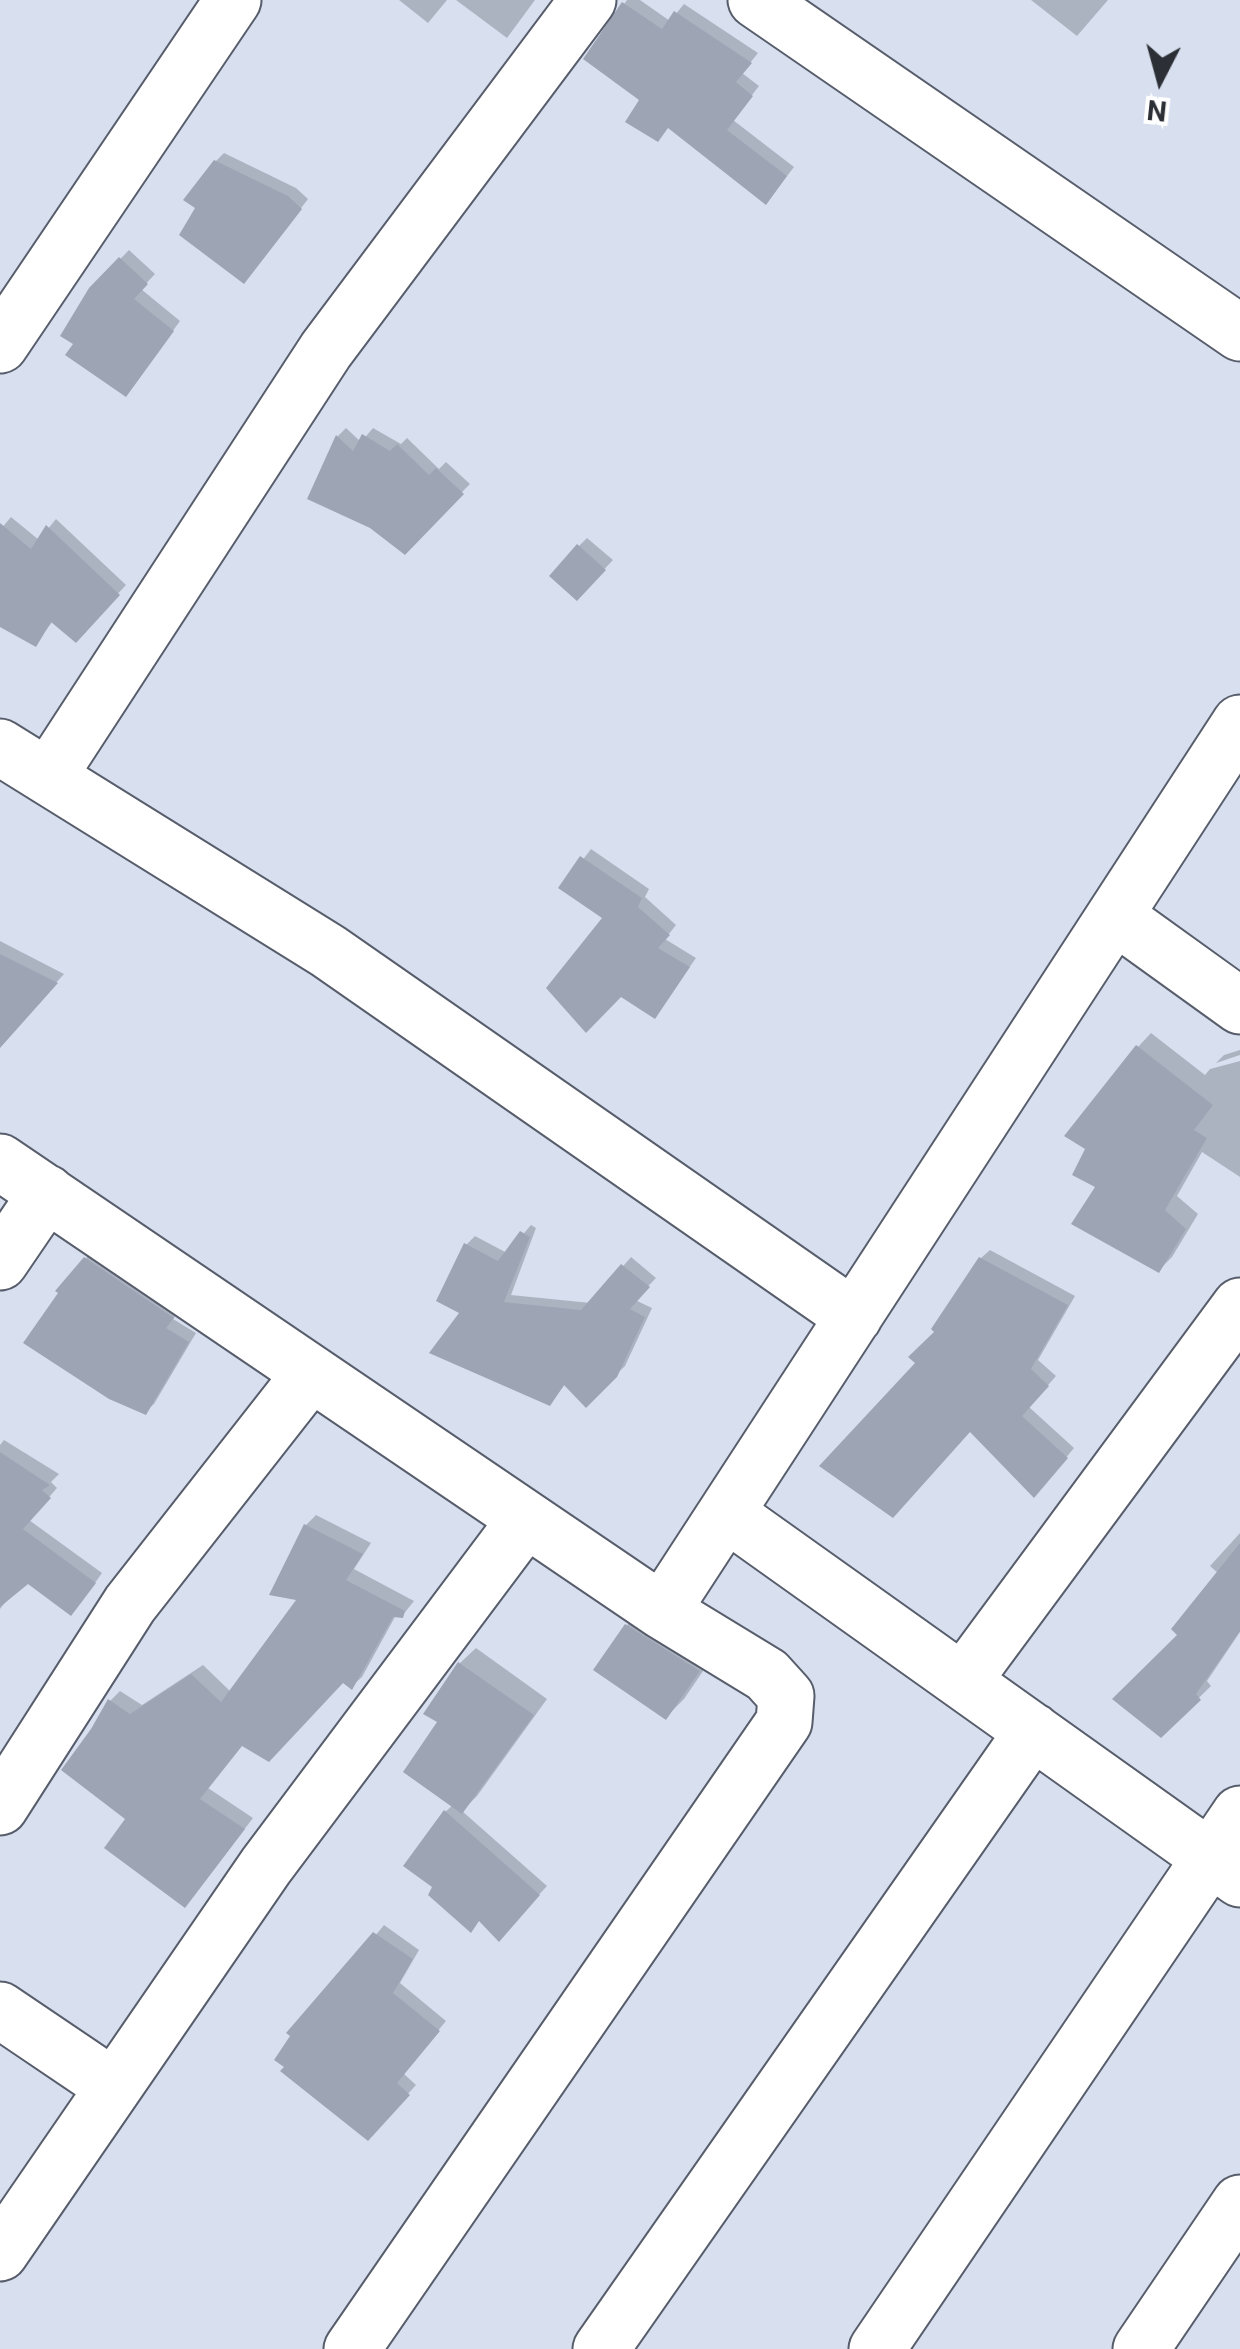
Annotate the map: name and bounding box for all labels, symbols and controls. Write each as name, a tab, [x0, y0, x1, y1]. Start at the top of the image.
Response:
north arrow	[1110, 30, 1210, 130]
text: N	[1145, 93, 1168, 128]

